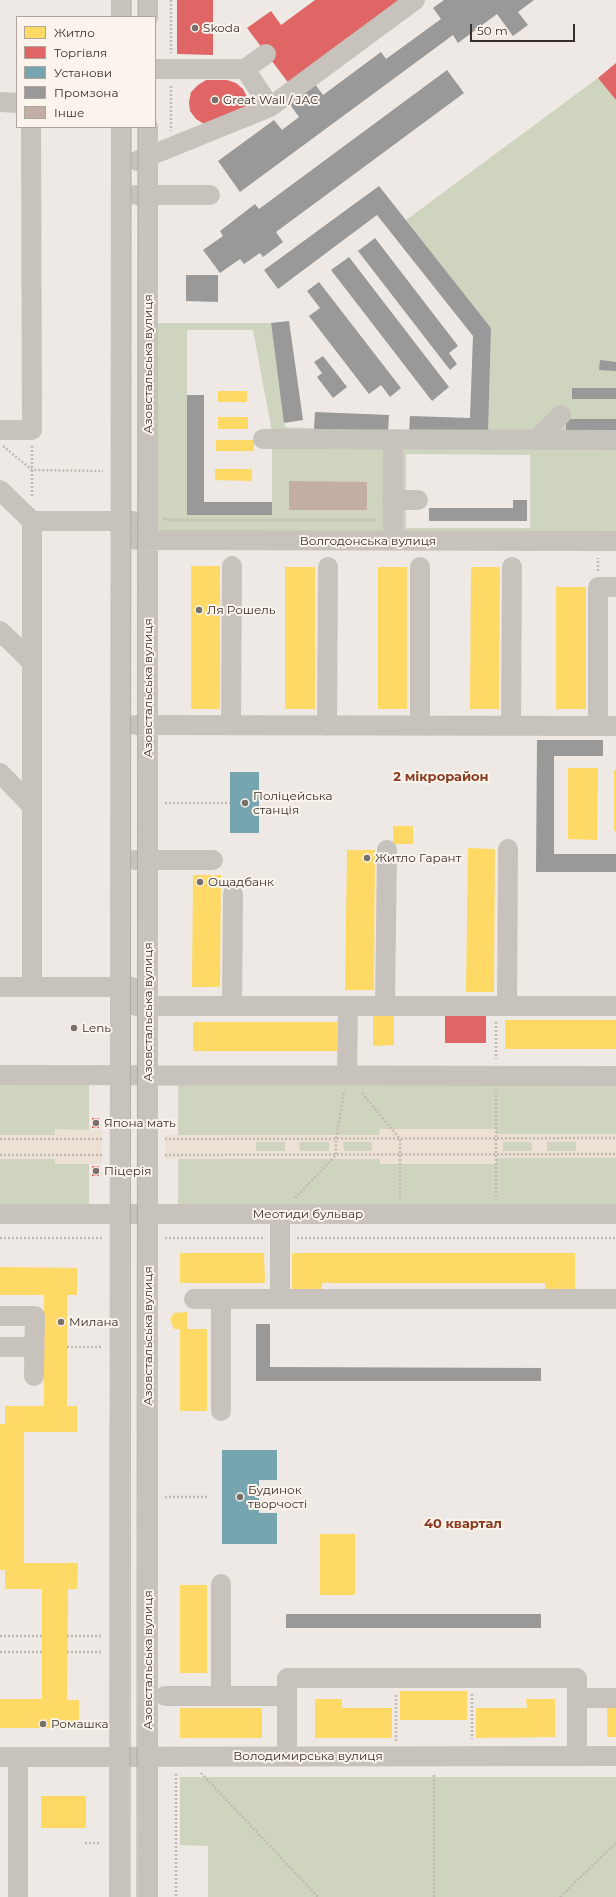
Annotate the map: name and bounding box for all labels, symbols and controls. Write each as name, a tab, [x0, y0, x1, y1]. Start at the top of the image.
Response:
legend	[16, 16, 156, 128]
scale bar	[472, 16, 577, 42]
place label: Skoda	[203, 21, 240, 35]
marker: Skoda	[190, 23, 200, 33]
text: 50 m	[477, 23, 508, 38]
text: Житло	[54, 25, 95, 40]
text: Торгівля	[54, 45, 107, 60]
text: Установи	[54, 65, 112, 80]
text: Промзона	[54, 85, 118, 100]
place label: Great Wall / JAC	[223, 93, 318, 107]
marker: Great Wall / JAC	[210, 95, 220, 105]
text: Інше	[54, 105, 84, 120]
street label: Азовстальська вулиця	[141, 294, 155, 434]
street label: Волгодонська вулиця	[300, 534, 436, 548]
place label: Ля Рошель	[207, 603, 276, 617]
marker: Ля Рошель	[194, 605, 204, 615]
street label: Азовстальська вулиця	[141, 618, 155, 758]
district label: 2 мікрорайон	[393, 769, 489, 785]
place label: Поліцейська станція	[253, 789, 333, 817]
marker: Поліцейська станція	[240, 798, 250, 808]
place label: Житло Гарант	[375, 851, 461, 865]
marker: Житло Гарант	[362, 853, 372, 863]
place label: Ощадбанк	[208, 875, 274, 889]
marker: Ощадбанк	[195, 877, 205, 887]
street label: Азовстальська вулиця	[141, 942, 155, 1082]
place label: Lenь	[82, 1021, 111, 1035]
marker: Lenь	[69, 1023, 79, 1033]
place label: Япона мать	[104, 1116, 176, 1130]
marker: Япона мать	[91, 1118, 101, 1128]
place label: Піцерія	[104, 1164, 152, 1178]
marker: Піцерія	[91, 1166, 101, 1176]
street label: Меотиди бульвар	[253, 1207, 363, 1221]
street label: Азовстальська вулиця	[141, 1266, 155, 1406]
place label: Милана	[69, 1315, 118, 1329]
marker: Милана	[56, 1317, 66, 1327]
place label: Будинок творчості	[248, 1483, 307, 1511]
marker: Будинок творчості	[235, 1492, 245, 1502]
district label: 40 квартал	[424, 1516, 502, 1532]
street label: Азовстальська вулиця	[141, 1590, 155, 1730]
place label: Ромашка	[51, 1717, 108, 1731]
marker: Ромашка	[38, 1719, 48, 1729]
street label: Володимирська вулиця	[233, 1749, 383, 1763]

